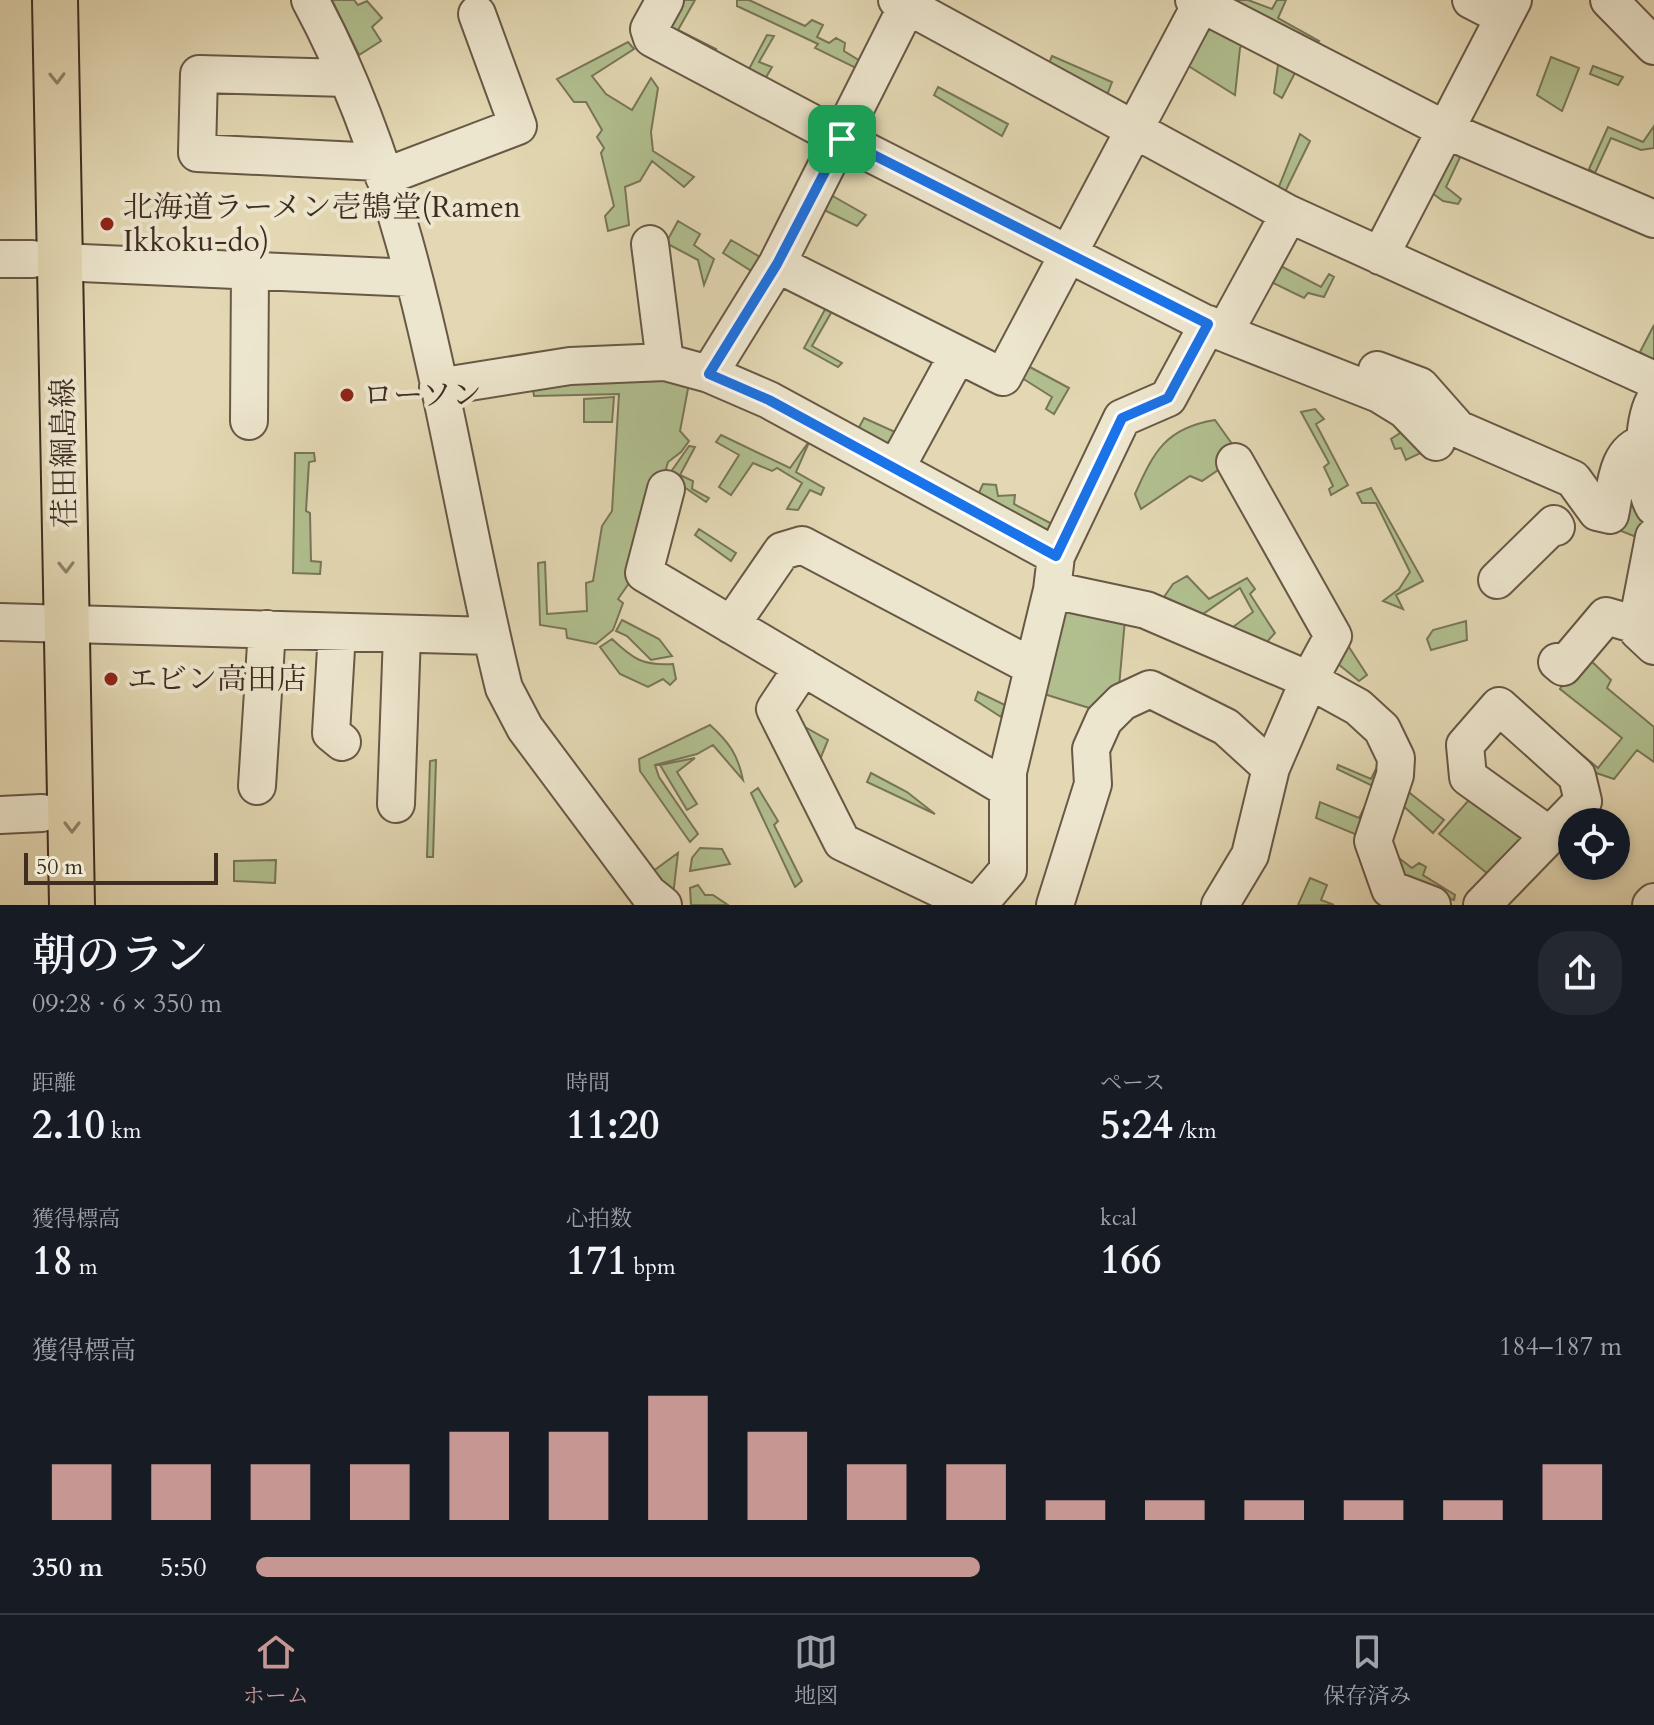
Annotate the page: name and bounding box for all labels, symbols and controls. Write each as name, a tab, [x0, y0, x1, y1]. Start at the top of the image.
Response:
one-way arrow	[48, 72, 65, 85]
pin	[808, 105, 876, 173]
icon: arrive	[820, 117, 864, 161]
place label: 北海道ラーメン壱鵠堂(Ramen Ikkoku-do)	[123, 187, 521, 262]
marker: 北海道ラーメン壱鵠堂(Ramen Ikkoku-do)	[98, 215, 116, 233]
place label: ローソン	[363, 375, 482, 416]
street label: 荏田綱島線	[43, 378, 86, 528]
marker: ローソン	[338, 386, 356, 404]
one-way arrow	[57, 561, 75, 574]
place label: エビン高田店	[127, 659, 307, 700]
marker: エビン高田店	[102, 670, 120, 688]
map controls	[1558, 808, 1630, 880]
button: locate	[1558, 808, 1630, 880]
one-way arrow	[63, 821, 81, 834]
scale bar	[24, 849, 218, 885]
text: 50 m	[36, 852, 83, 882]
text: 朝のラン	[32, 926, 208, 986]
button: share	[1538, 931, 1622, 1015]
text: 09:28 · 6 × 350 m	[32, 986, 222, 1021]
text: 距離	[32, 1068, 76, 1098]
text: 時間	[566, 1068, 610, 1098]
text: ペース	[1100, 1068, 1165, 1098]
text: 2.10	[32, 1098, 105, 1153]
text: 11:20	[566, 1098, 660, 1153]
text: 5:24	[1100, 1098, 1173, 1153]
text: km	[105, 1116, 141, 1146]
text: /km	[1173, 1116, 1217, 1146]
text: kcal	[1100, 1203, 1137, 1233]
text: 獲得標高	[32, 1204, 120, 1234]
text: 心拍数	[566, 1204, 632, 1234]
text: 166	[1100, 1233, 1161, 1288]
text: 18	[32, 1234, 73, 1289]
text: 171	[566, 1234, 627, 1289]
text: m	[73, 1252, 98, 1282]
text: bpm	[627, 1252, 676, 1282]
text: 184–187 m	[1499, 1329, 1622, 1364]
text: 獲得標高	[32, 1333, 136, 1368]
text: 350 m	[32, 1550, 103, 1585]
text: 5:50	[160, 1550, 207, 1585]
tab: ホーム	[243, 1630, 309, 1711]
tab: 地図	[794, 1630, 838, 1711]
tab: 保存済み	[1323, 1630, 1411, 1711]

